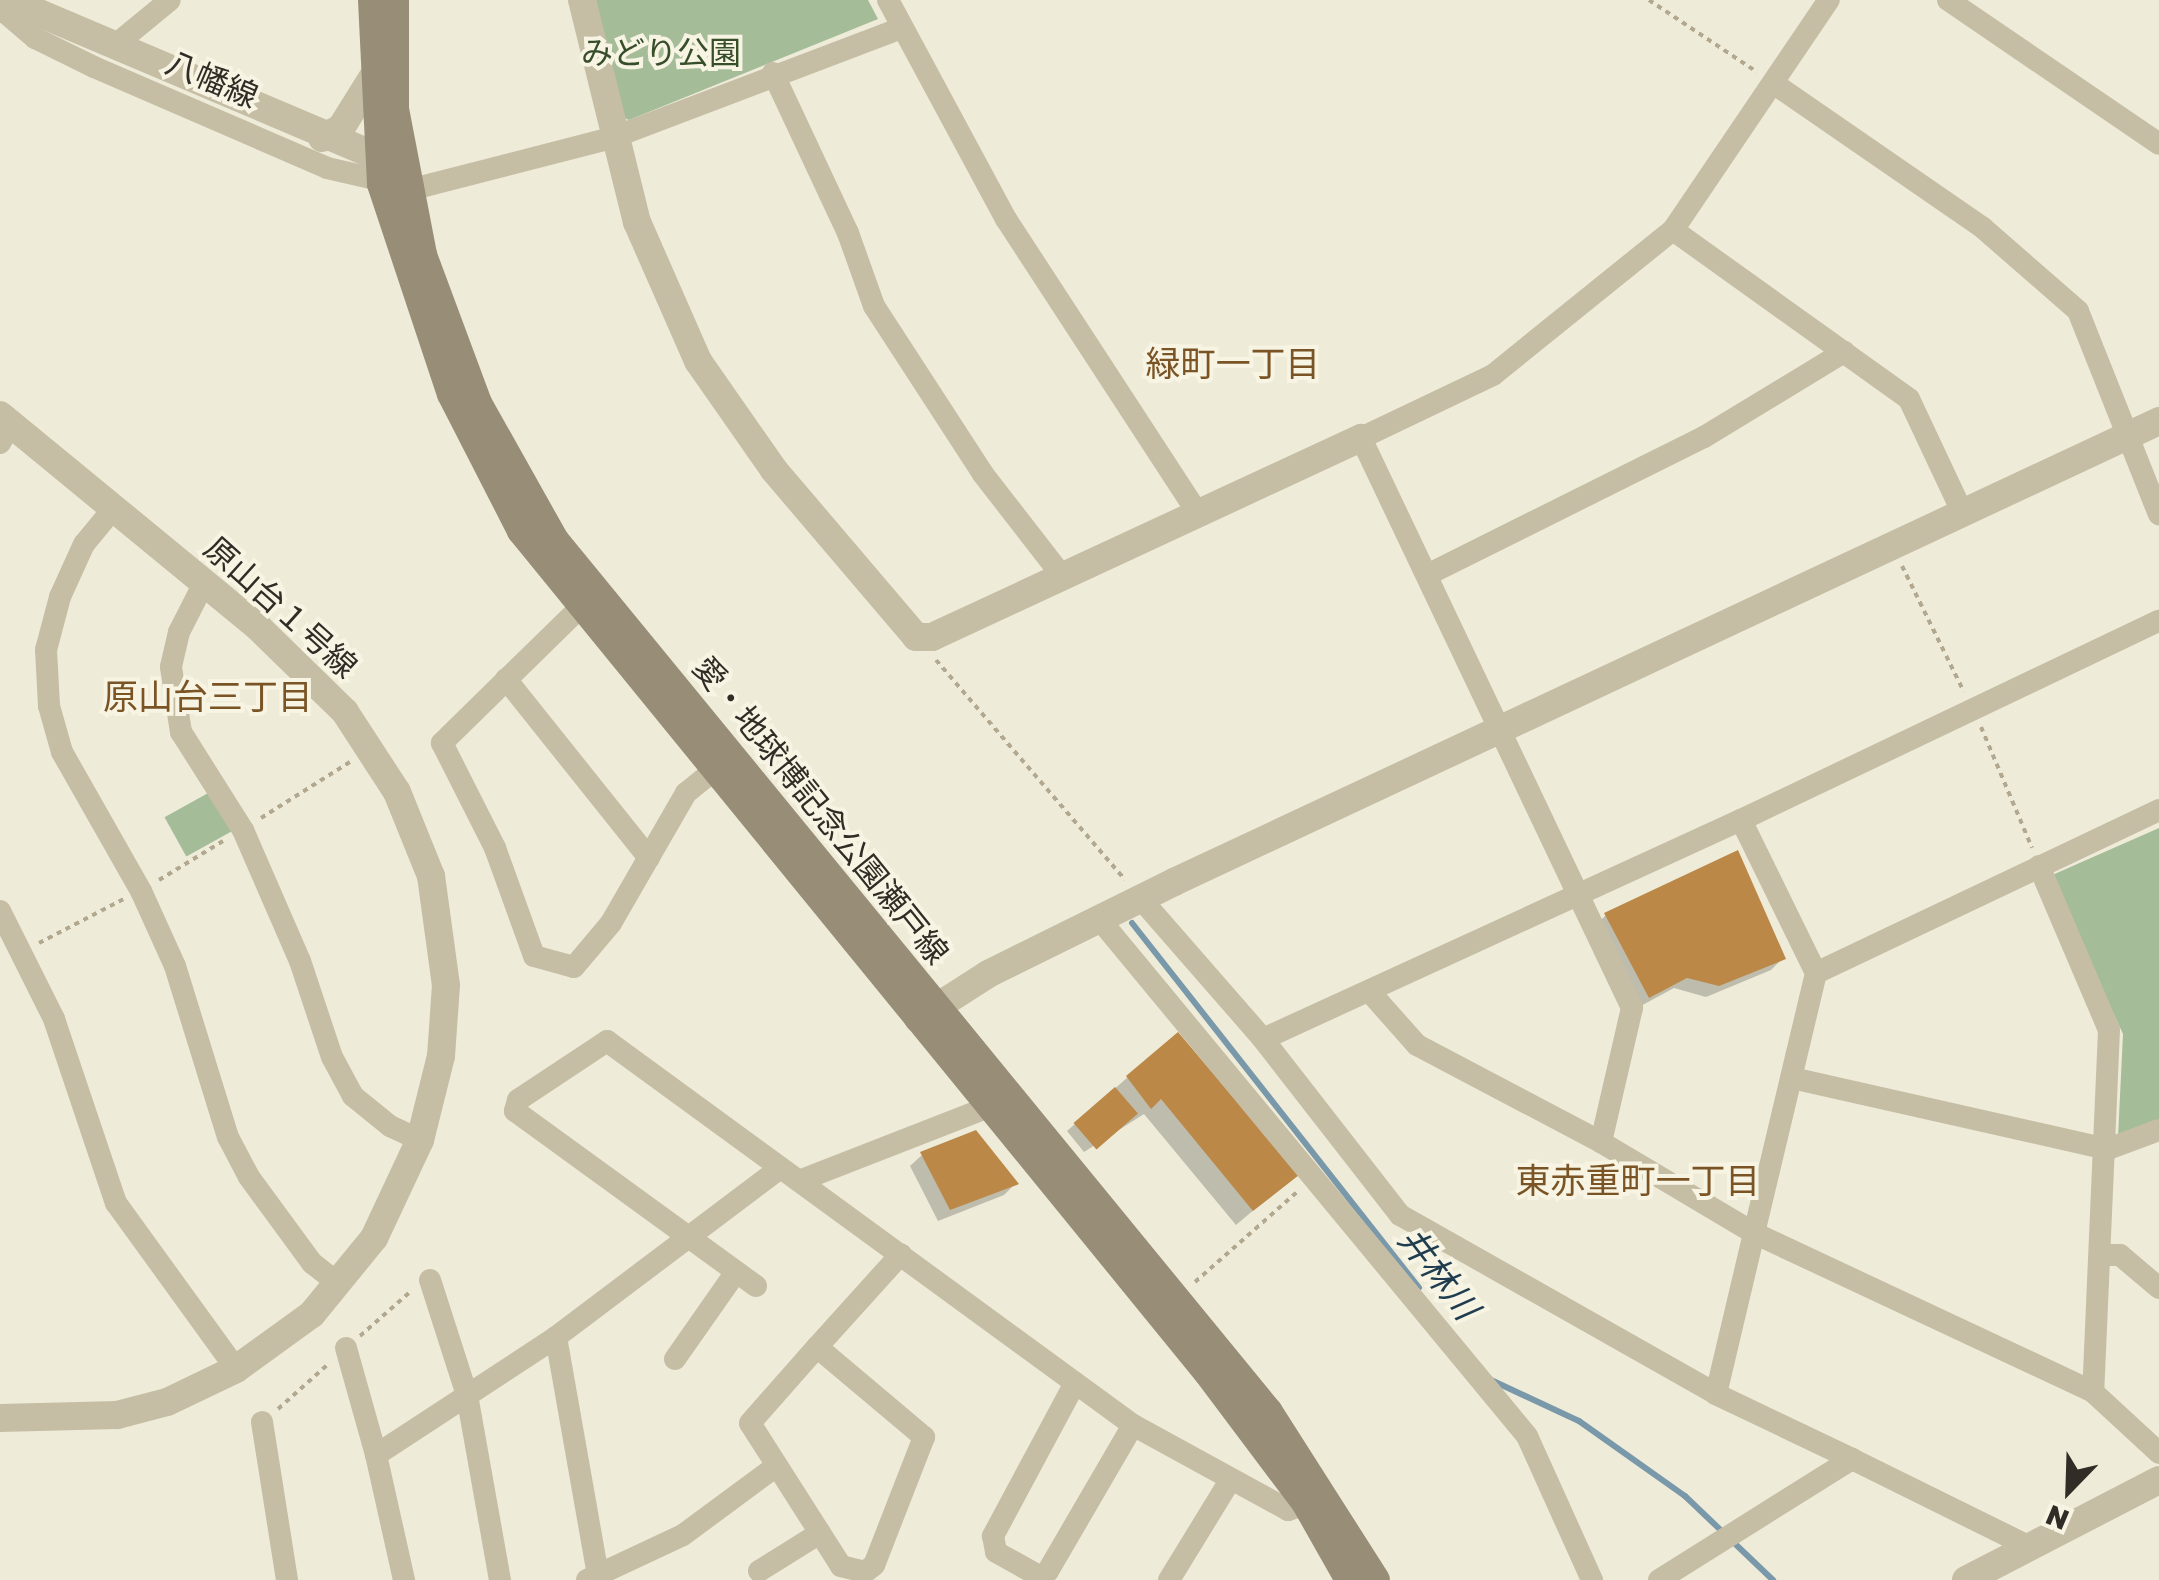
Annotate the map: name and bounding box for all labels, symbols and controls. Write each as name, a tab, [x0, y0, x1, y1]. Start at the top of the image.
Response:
park label: みどり公園	[581, 33, 741, 71]
street label: 八幡線	[160, 43, 264, 115]
district label: 緑町一丁目	[1146, 342, 1320, 384]
street label: 原山台１号線	[197, 528, 365, 686]
street label: 愛・地球博記念公園瀬戸線	[685, 649, 957, 971]
district label: 原山台三丁目	[103, 675, 313, 717]
district label: 東赤重町一丁目	[1516, 1159, 1760, 1201]
water label: 井林川	[1390, 1219, 1488, 1327]
north arrow	[2019, 1440, 2119, 1540]
text: N	[2041, 1499, 2073, 1537]

